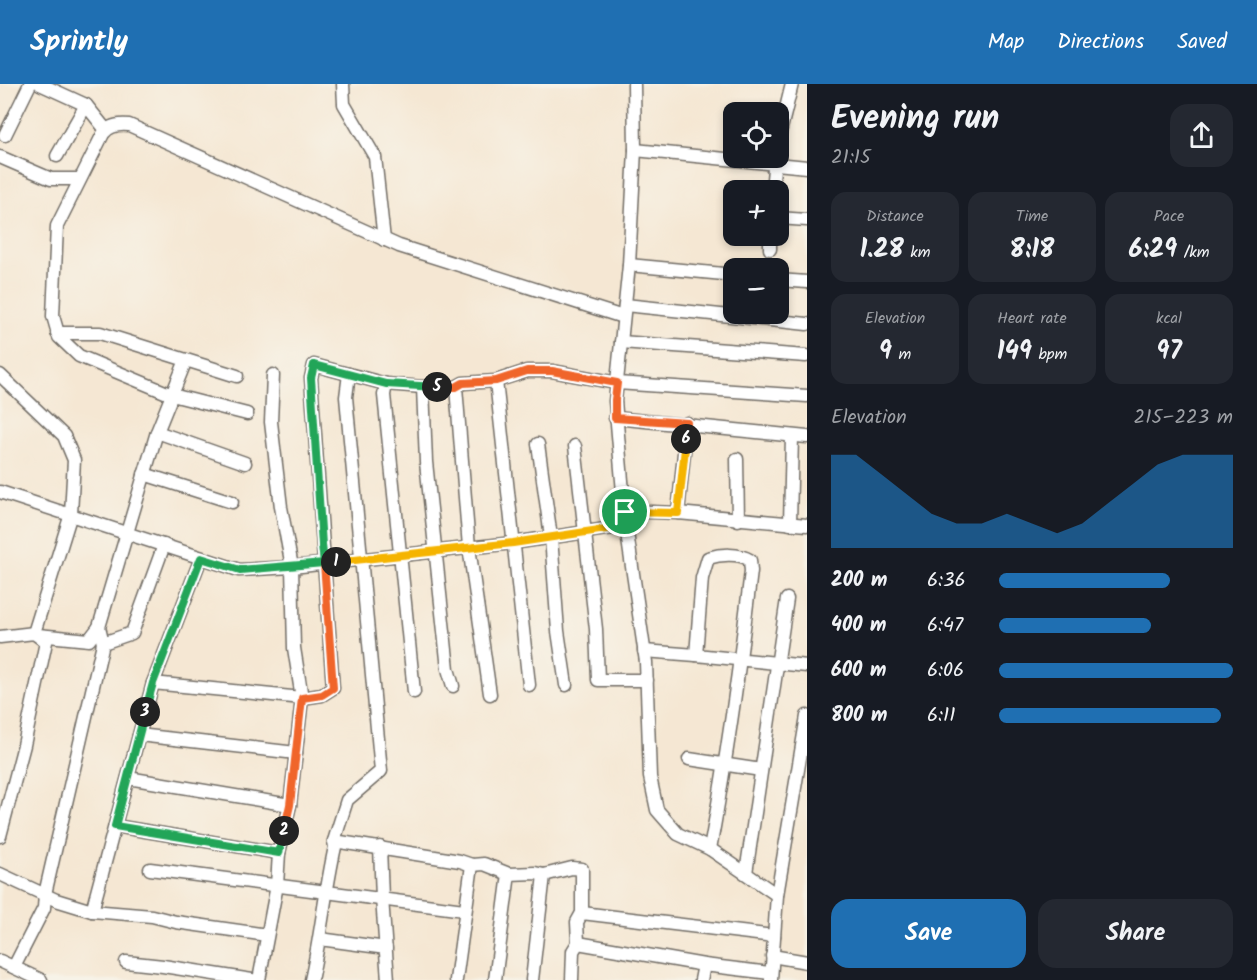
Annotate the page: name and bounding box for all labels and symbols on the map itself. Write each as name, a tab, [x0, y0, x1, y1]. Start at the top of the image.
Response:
pin: 5	[422, 372, 452, 402]
pin: 6	[671, 424, 701, 454]
pin	[599, 486, 650, 537]
pin: 1	[321, 547, 351, 577]
pin: 3	[130, 697, 160, 727]
pin: 2	[269, 816, 299, 846]

